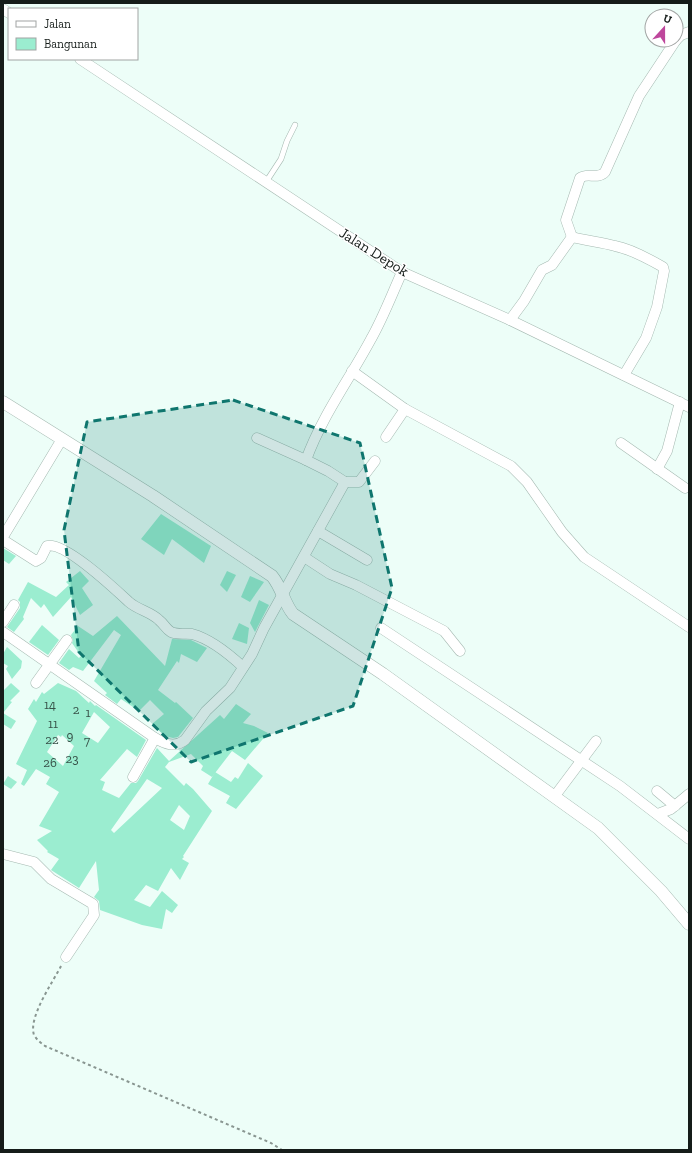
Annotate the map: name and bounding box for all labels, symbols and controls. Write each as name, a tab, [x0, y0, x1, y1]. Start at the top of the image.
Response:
legend	[8, 8, 138, 60]
north arrow	[644, 8, 684, 48]
text: U	[661, 12, 674, 27]
text: Jalan	[44, 17, 71, 31]
text: Bangunan	[44, 37, 97, 51]
street label: Jalan Depok	[336, 224, 412, 280]
house number: 14	[44, 697, 56, 712]
house number: 2	[73, 702, 80, 717]
house number: 1	[85, 705, 91, 720]
house number: 11	[48, 716, 58, 731]
house number: 9	[67, 728, 74, 743]
house number: 22	[45, 732, 59, 747]
house number: 7	[84, 733, 90, 748]
house number: 23	[65, 751, 79, 766]
house number: 26	[43, 755, 57, 770]

